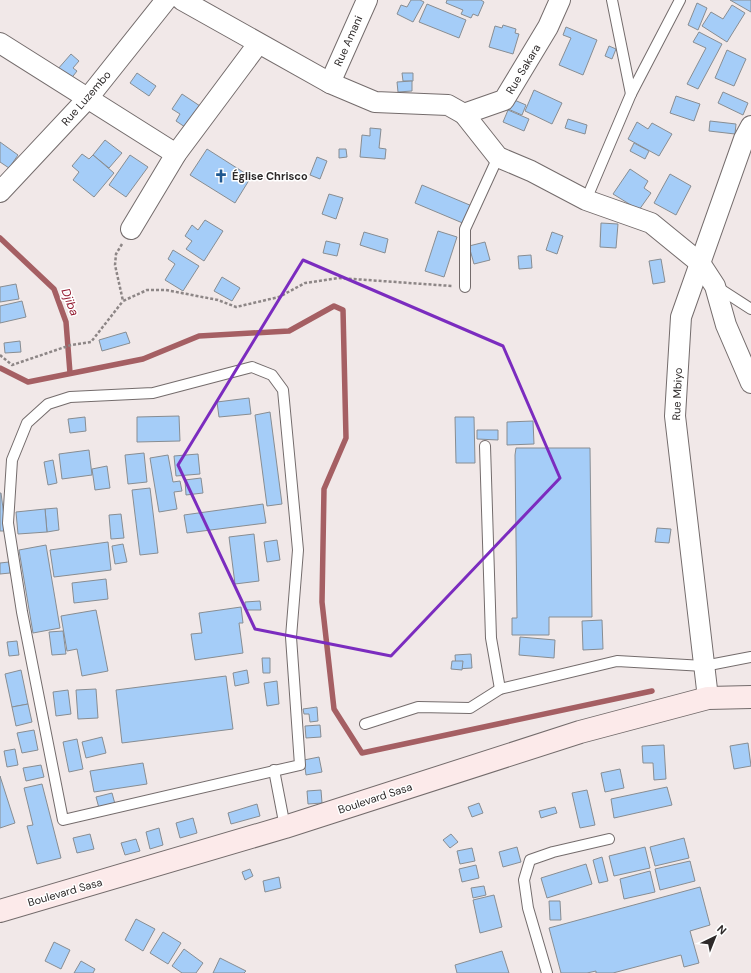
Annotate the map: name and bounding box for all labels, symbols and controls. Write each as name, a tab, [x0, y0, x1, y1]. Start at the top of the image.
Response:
street label: Rue Amani	[331, 13, 365, 69]
street label: Rue Sakara	[503, 41, 543, 97]
street label: Rue Luzembo	[58, 68, 114, 128]
church icon: Église Chrisco	[213, 168, 229, 184]
place label: Église Chrisco	[232, 169, 308, 183]
water label: Djiba	[57, 286, 83, 318]
street label: Rue Mbiyo	[669, 367, 685, 421]
street label: Boulevard Sasa	[336, 779, 414, 817]
street label: Boulevard Sasa	[26, 875, 104, 909]
north arrow	[695, 917, 735, 957]
text: N	[714, 922, 730, 938]

